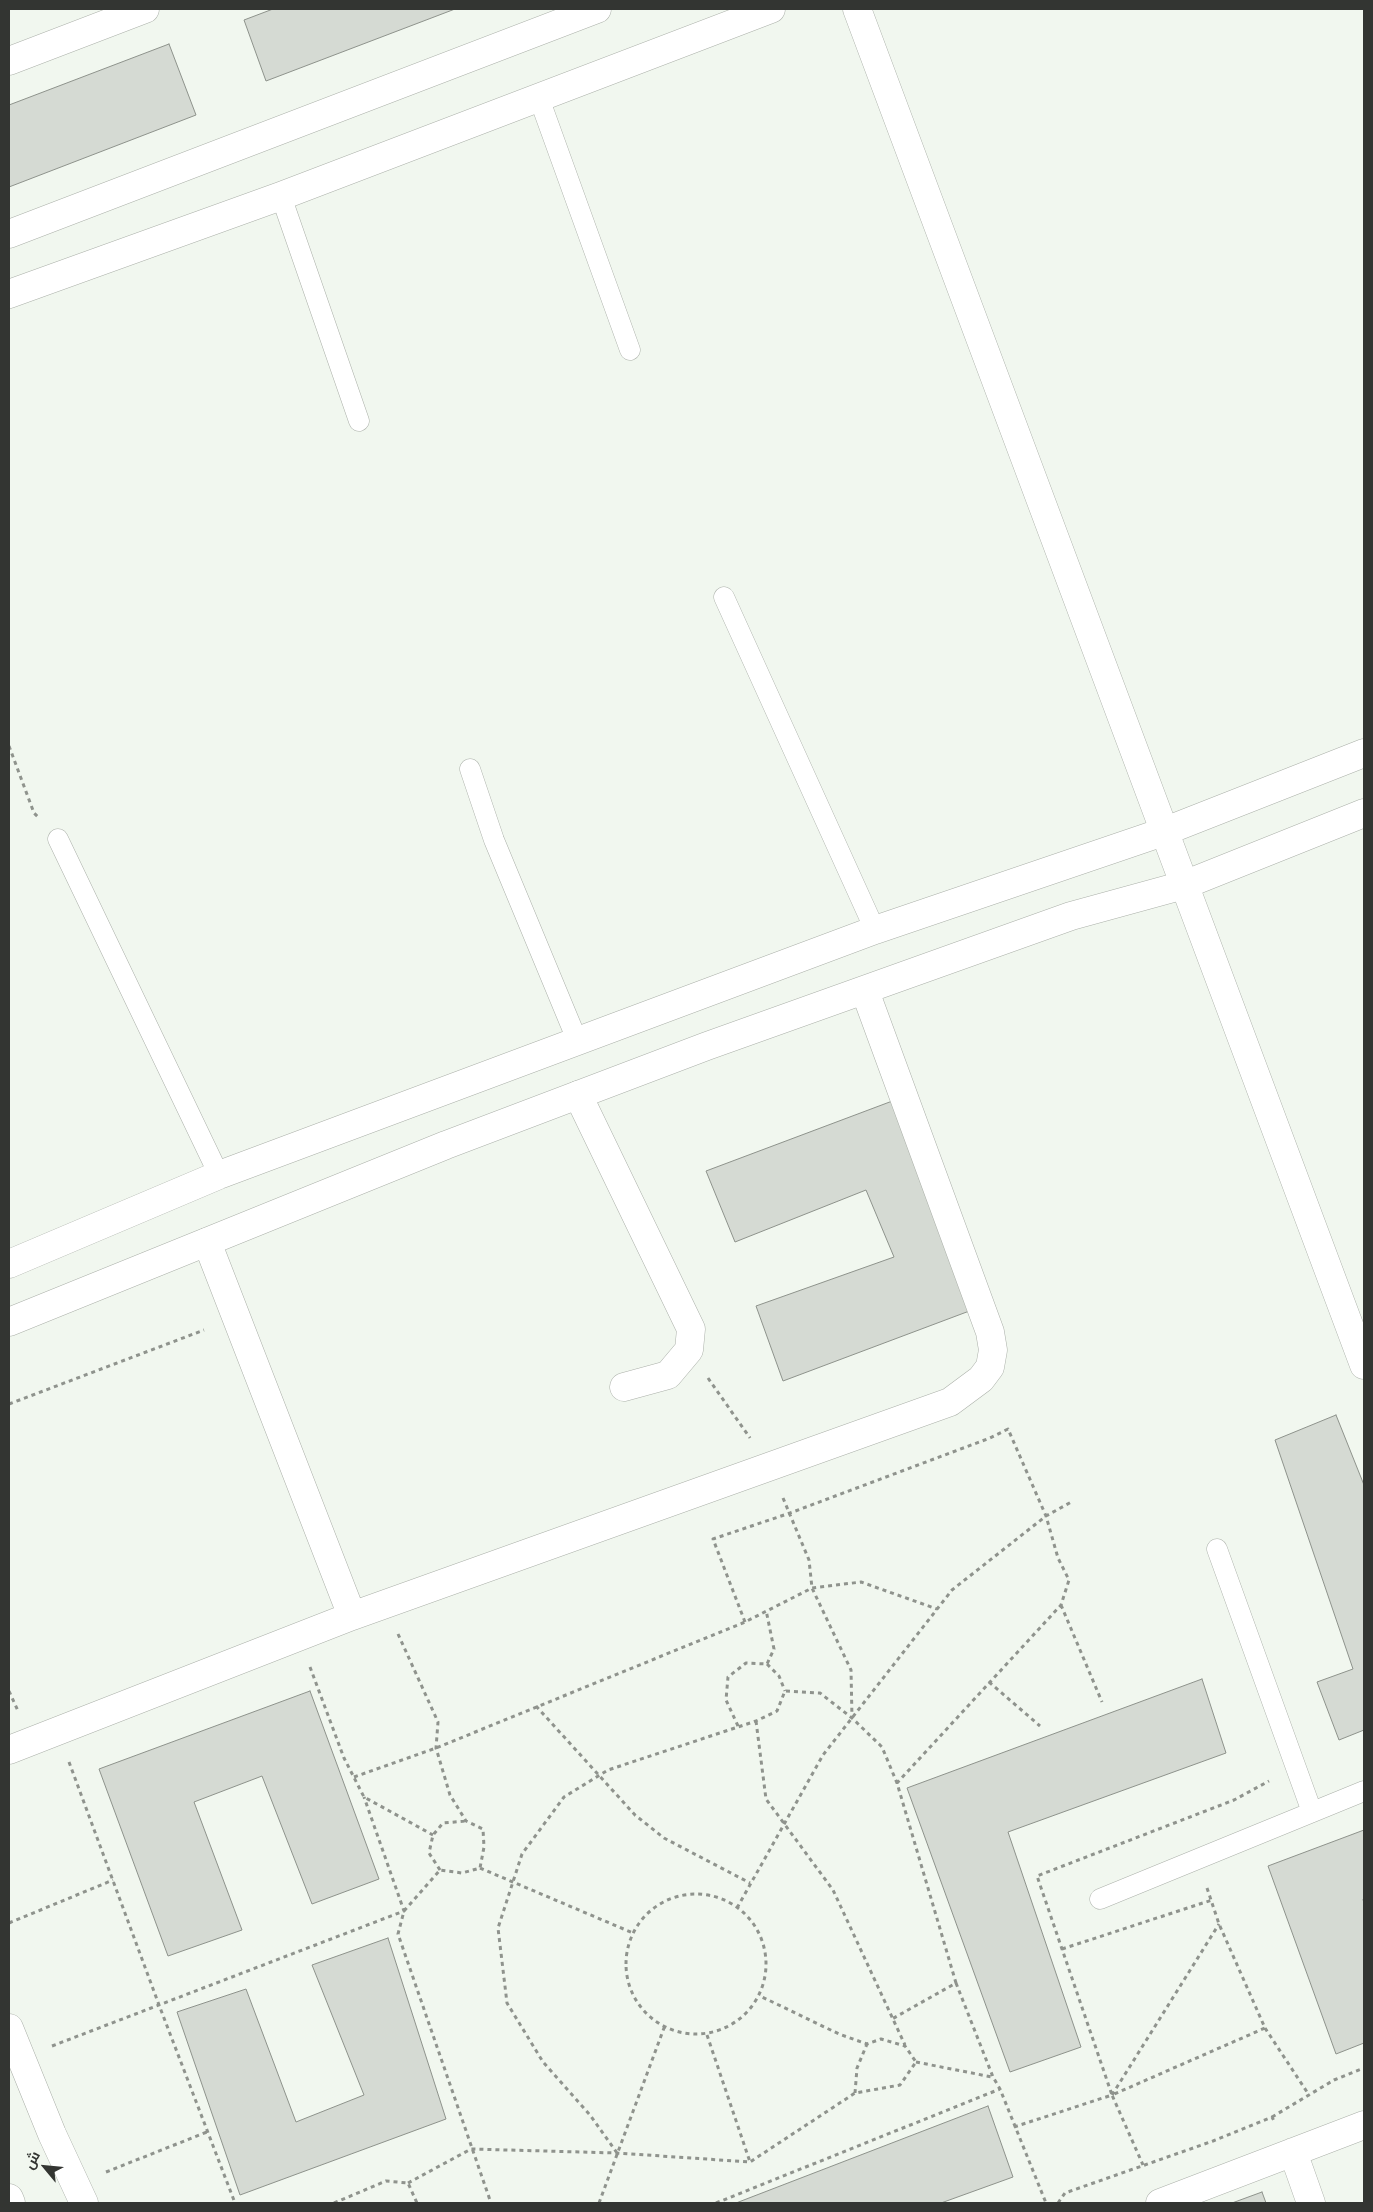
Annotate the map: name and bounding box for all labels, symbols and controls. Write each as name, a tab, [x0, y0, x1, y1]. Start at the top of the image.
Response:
north arrow	[20, 2142, 70, 2192]
text: ش	[20, 2148, 43, 2172]

